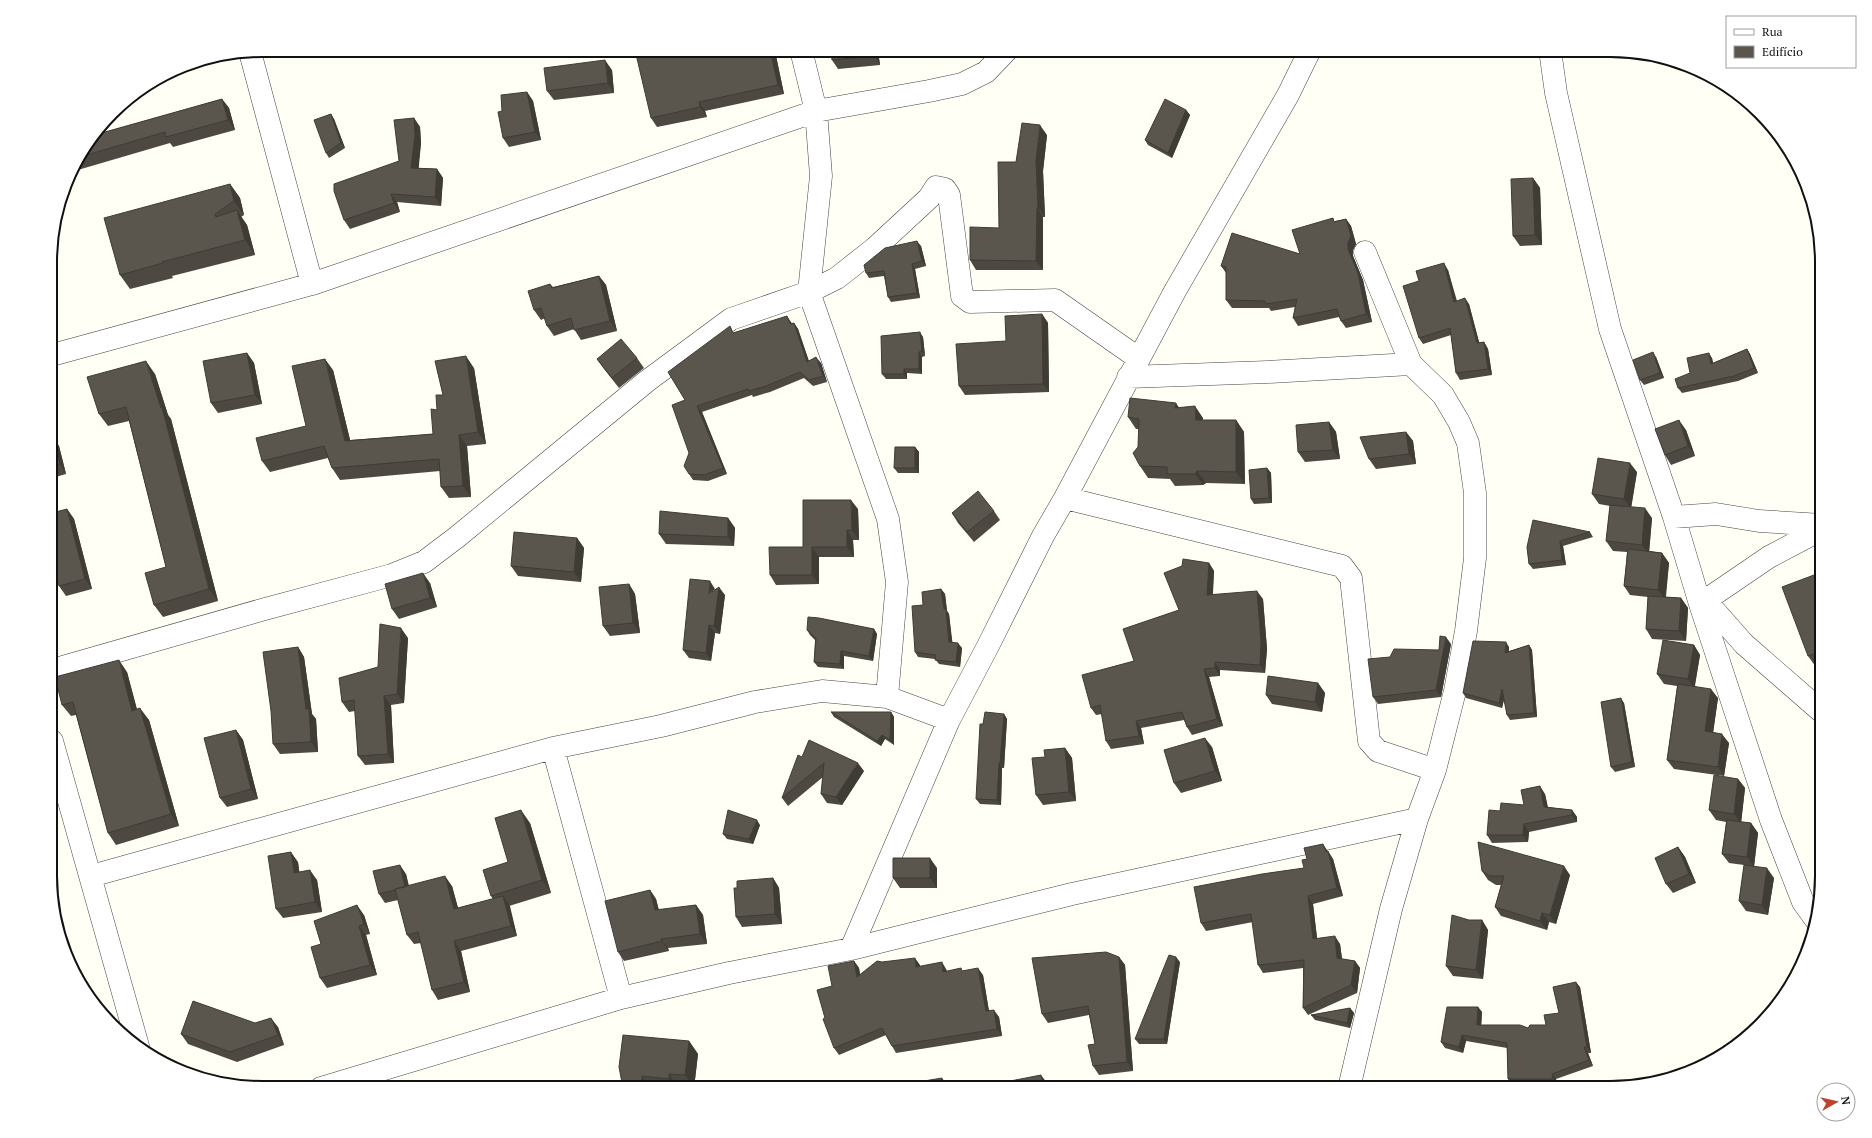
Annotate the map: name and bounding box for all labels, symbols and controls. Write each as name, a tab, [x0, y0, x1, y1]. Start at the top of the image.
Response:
legend	[1726, 16, 1856, 68]
text: Rua	[1762, 24, 1783, 39]
text: Edifício	[1762, 44, 1803, 59]
north arrow	[1816, 1082, 1856, 1122]
text: N	[1838, 1096, 1854, 1106]

